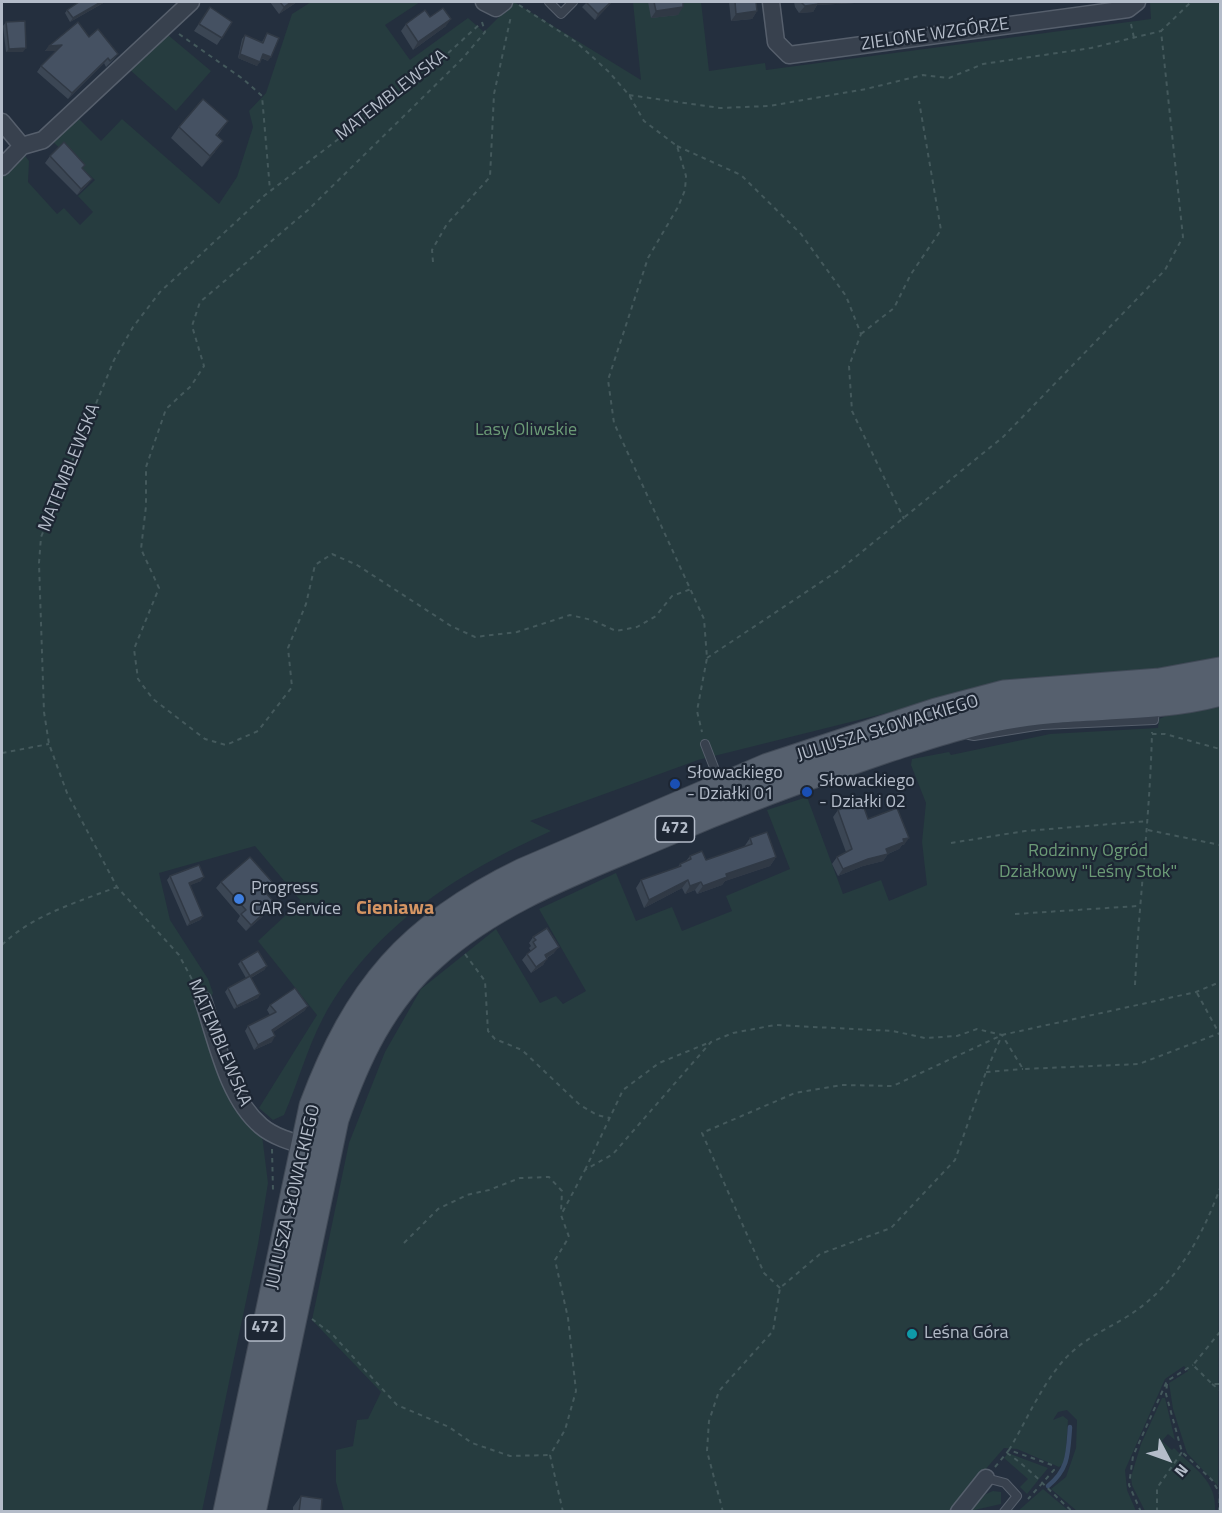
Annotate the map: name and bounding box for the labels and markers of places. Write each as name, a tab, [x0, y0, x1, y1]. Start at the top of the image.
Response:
place label: Słowackiego - Działki 01	[687, 763, 783, 806]
place label: Słowackiego - Działki 02	[819, 771, 915, 814]
marker: Słowackiego - Działki 01	[668, 777, 682, 791]
marker: Słowackiego - Działki 02	[800, 785, 814, 799]
place label: Progress CAR Service	[251, 878, 341, 920]
marker: Progress CAR Service	[232, 892, 246, 906]
place label: Leśna Góra	[924, 1323, 1008, 1345]
marker: Leśna Góra	[905, 1327, 919, 1341]

